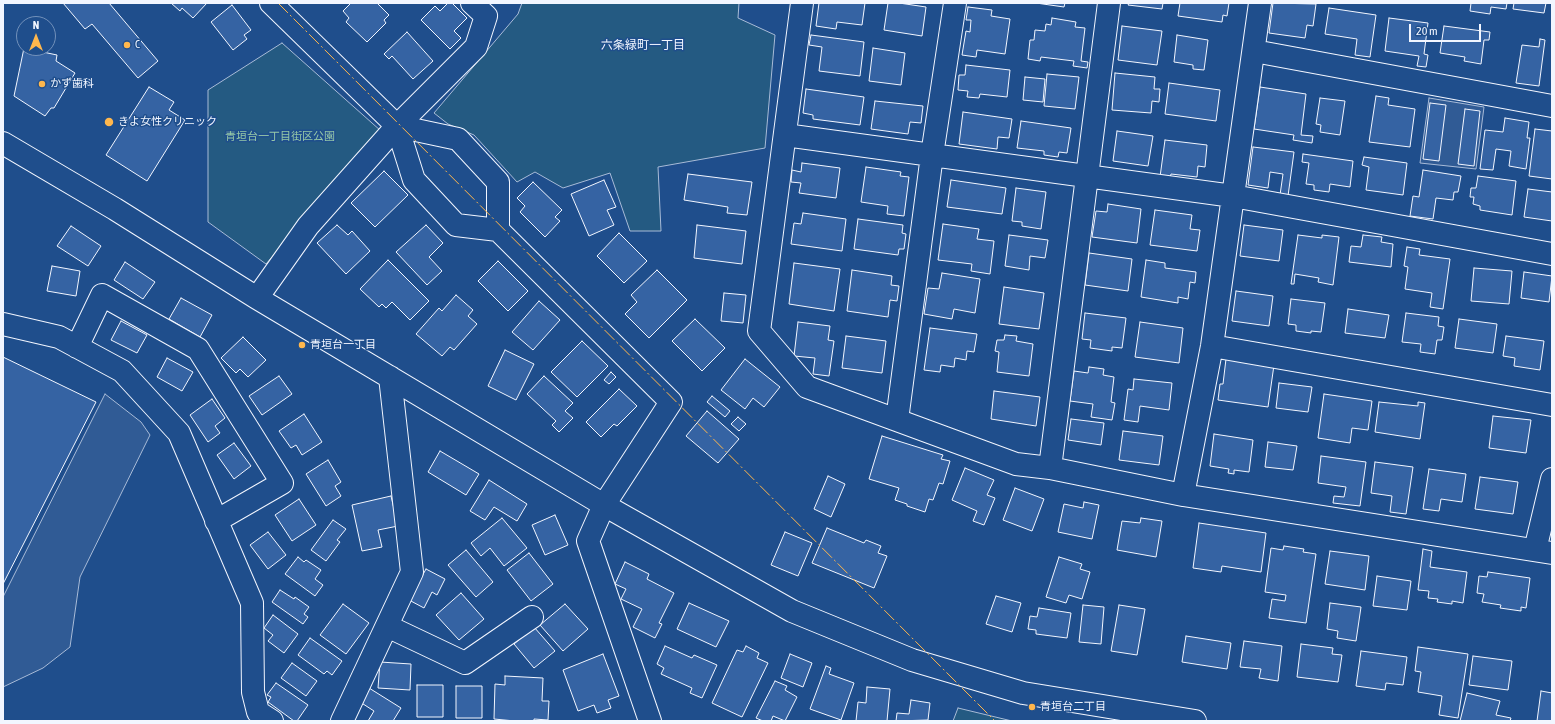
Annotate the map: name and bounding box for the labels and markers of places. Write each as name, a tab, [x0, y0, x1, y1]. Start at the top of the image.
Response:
place label: C	[135, 38, 140, 52]
marker: C	[122, 40, 132, 50]
place label: かず歯科	[50, 77, 94, 91]
marker: かず歯科	[37, 79, 47, 89]
place label: きよ女性クリニック	[118, 115, 217, 129]
marker: きよ女性クリニック	[103, 116, 115, 128]
place label: 青垣台一丁目	[310, 338, 376, 352]
marker: 青垣台一丁目	[297, 340, 307, 350]
place label: 青垣台二丁目	[1040, 700, 1106, 714]
marker: 青垣台二丁目	[1027, 702, 1037, 712]

